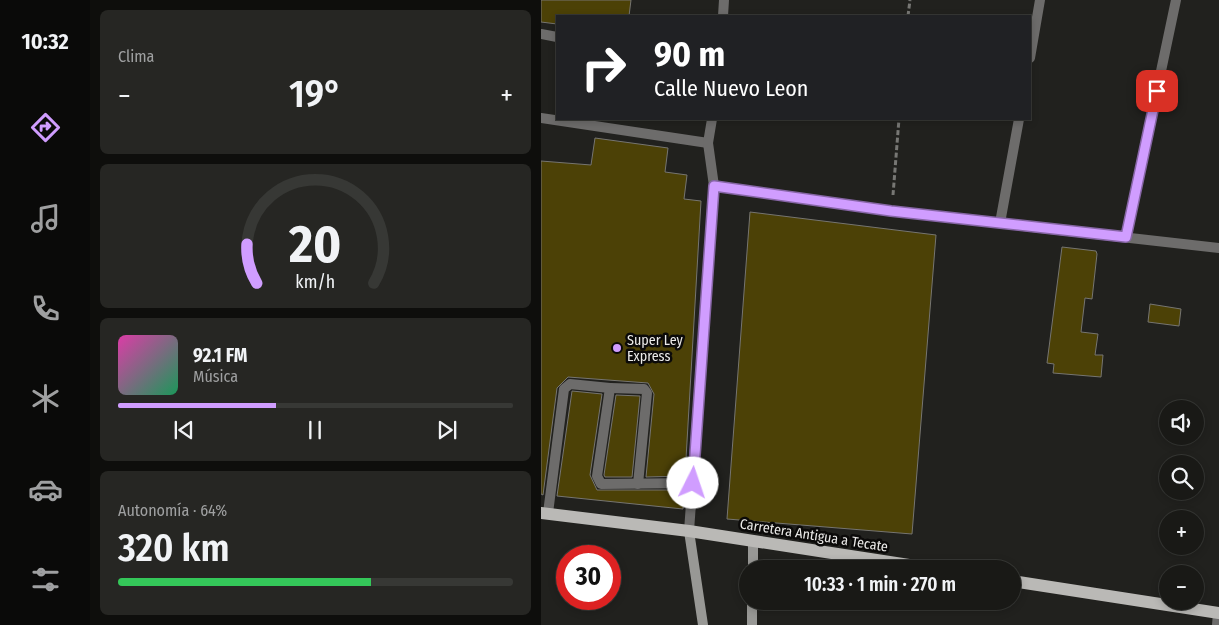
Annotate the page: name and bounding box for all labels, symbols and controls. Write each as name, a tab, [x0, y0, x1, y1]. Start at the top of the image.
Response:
text: 10:32	[21, 28, 69, 55]
text: 90 m	[654, 33, 725, 75]
icon: right	[571, 35, 636, 100]
text: Clima	[118, 47, 154, 66]
pin	[1136, 70, 1178, 112]
text: 19°	[289, 71, 342, 117]
text: Calle Nuevo Leon	[654, 75, 808, 102]
icon: arrive	[1143, 77, 1171, 105]
text: −	[118, 79, 131, 112]
text: +	[500, 79, 513, 112]
icon: directions	[28, 110, 63, 145]
icon: music	[28, 201, 63, 236]
text: 20	[288, 213, 342, 276]
text: km/h	[296, 271, 335, 293]
icon: phone	[28, 291, 63, 326]
place label: Super Ley Express	[627, 332, 684, 365]
marker: Super Ley Express	[611, 342, 623, 354]
text: 92.1 FM	[193, 344, 247, 367]
text: Música	[193, 367, 238, 386]
icon: climate	[28, 381, 63, 416]
map controls	[1159, 400, 1204, 610]
button: sound	[1159, 400, 1204, 445]
icon: previous	[170, 416, 198, 444]
icon: pause	[301, 416, 329, 444]
icon: next	[433, 416, 461, 444]
button: search	[1159, 455, 1204, 500]
position arrow	[666, 456, 718, 508]
icon: car	[28, 472, 63, 507]
text: Autonomía · 64%	[118, 501, 227, 520]
button: +	[1159, 510, 1204, 555]
street label: Carretera Antigua a Tecate	[739, 515, 889, 556]
text: 320 km	[118, 525, 230, 571]
speed limit sign: 30	[556, 545, 621, 610]
icon: filters	[28, 562, 63, 597]
button: −	[1159, 565, 1204, 610]
text: 10:33 · 1 min · 270 m	[804, 573, 956, 596]

